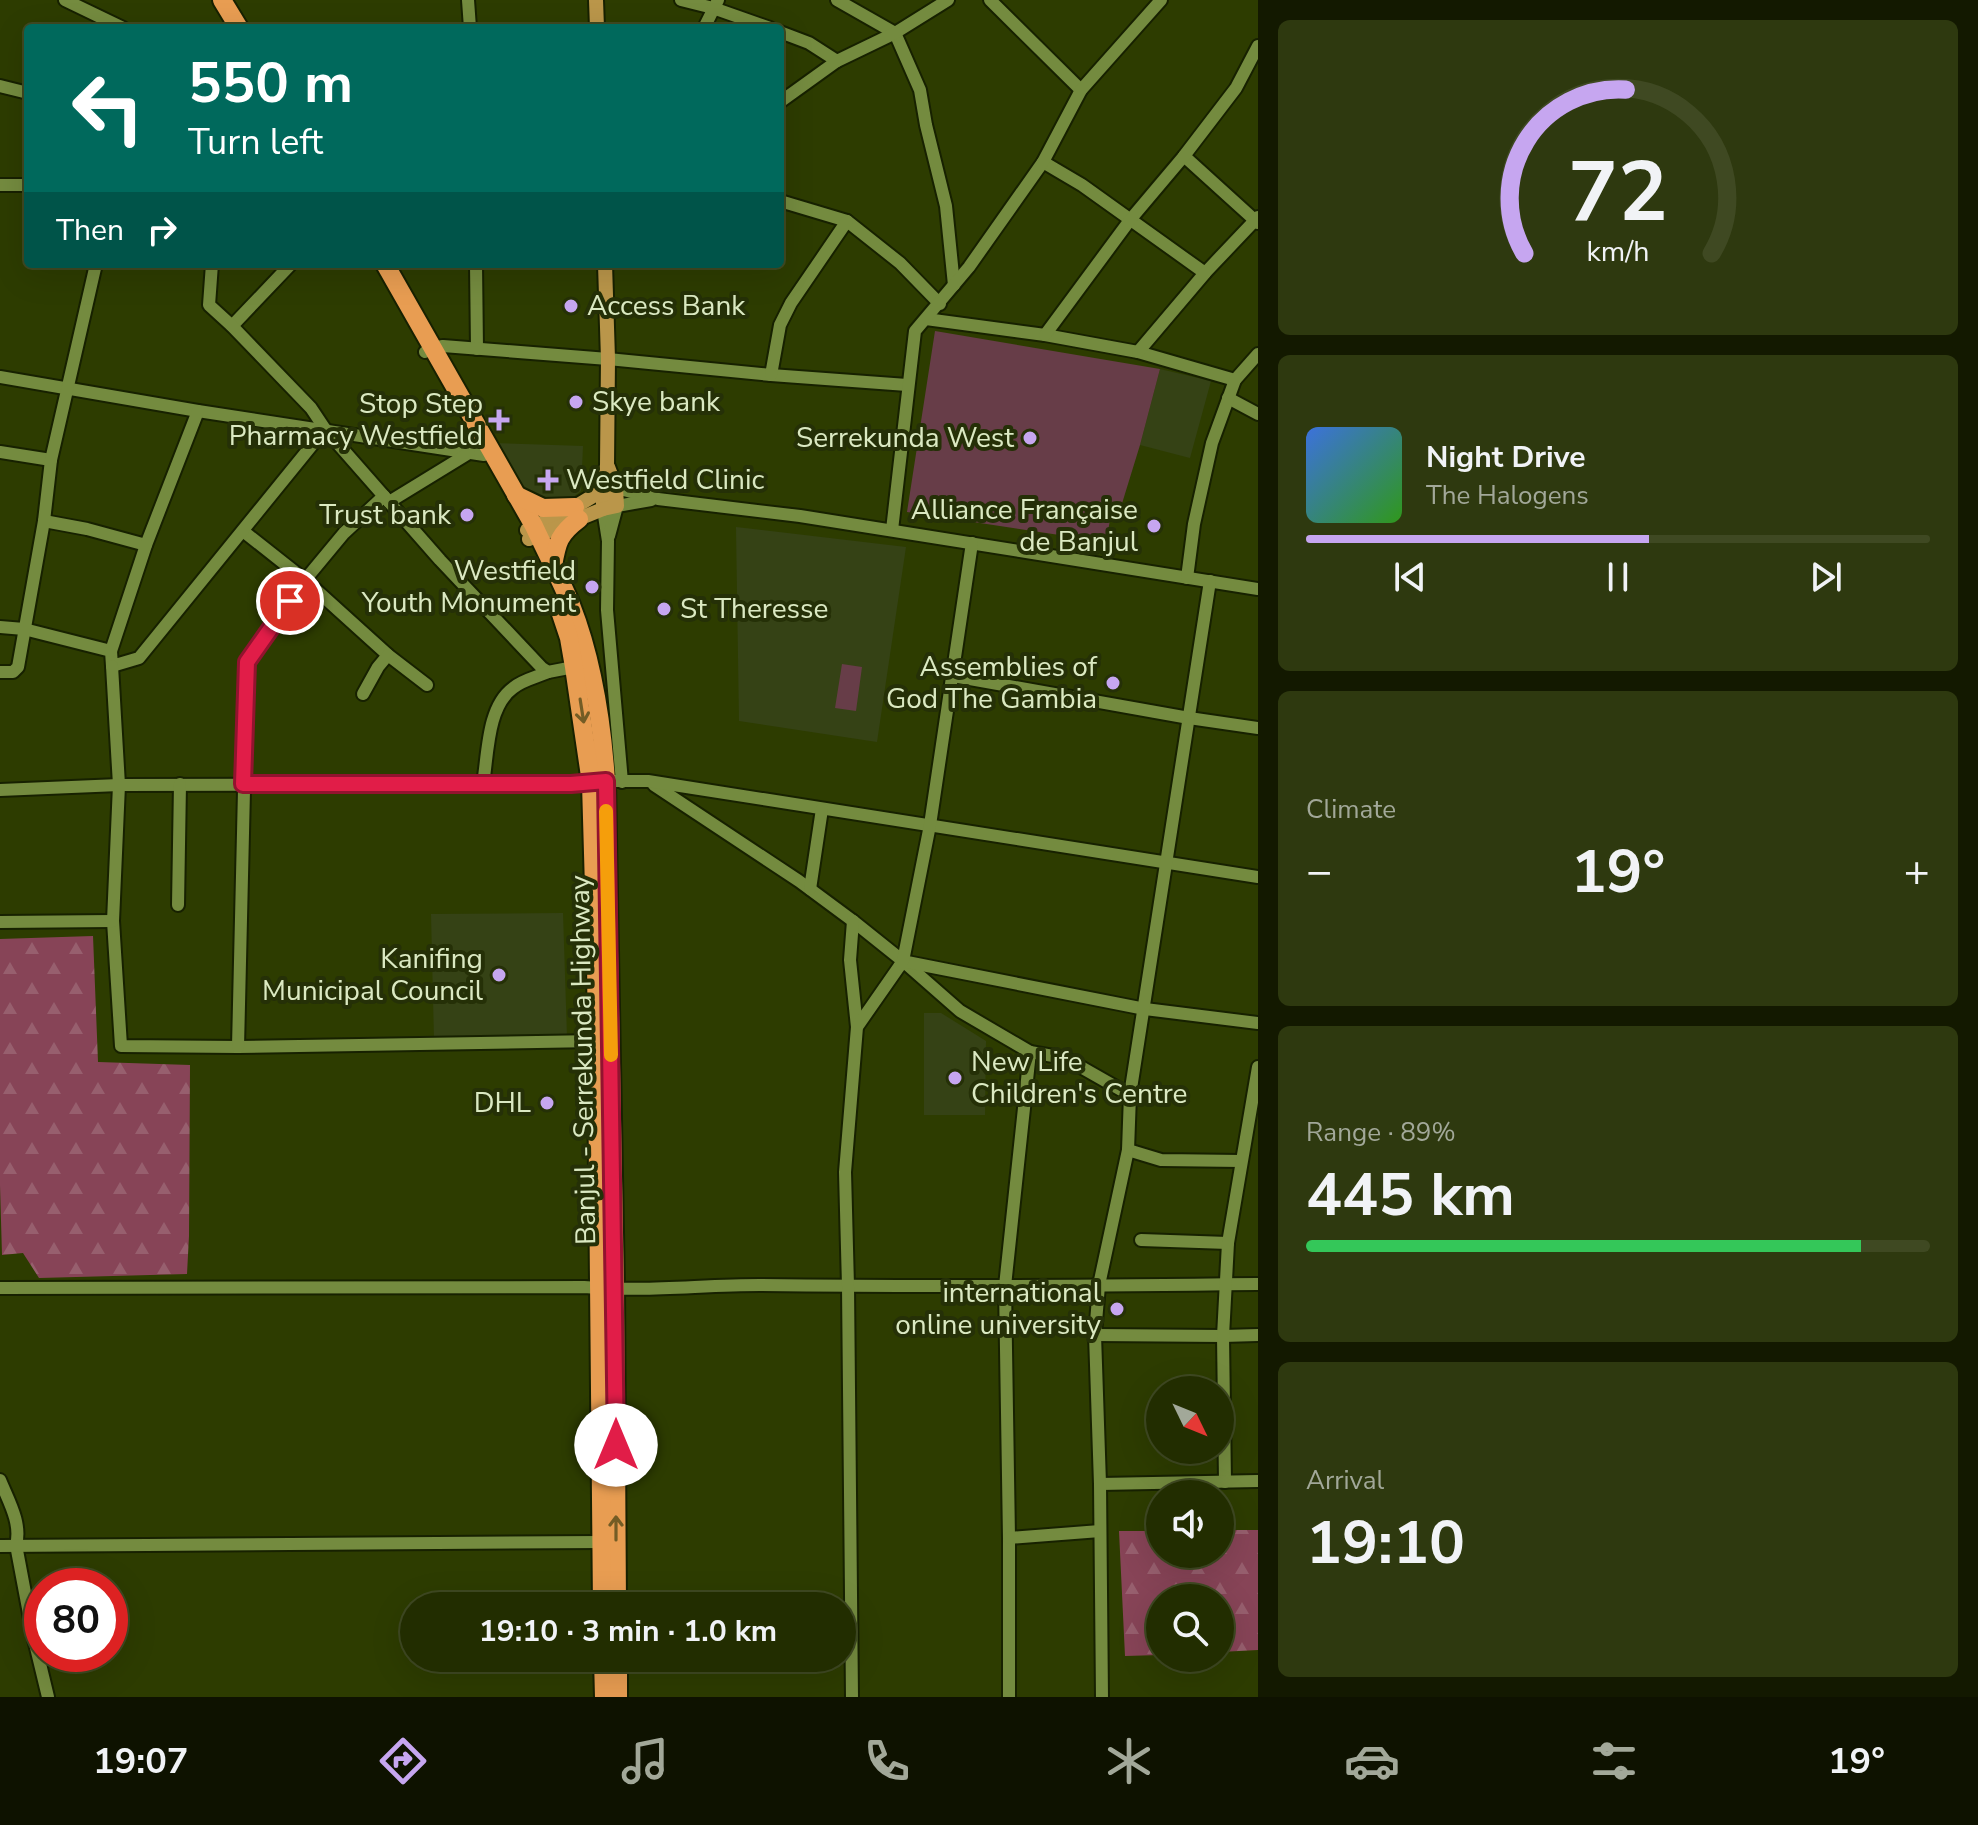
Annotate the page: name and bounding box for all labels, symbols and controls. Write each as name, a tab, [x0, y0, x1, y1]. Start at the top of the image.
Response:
text: 550 m	[188, 45, 353, 122]
icon: left	[56, 56, 160, 160]
text: Turn left	[188, 118, 323, 167]
text: 72	[1568, 135, 1668, 248]
icon: right	[140, 208, 184, 252]
text: Then	[56, 210, 124, 251]
text: km/h	[1587, 232, 1649, 271]
place label: Access Bank	[587, 287, 746, 325]
marker: Access Bank	[562, 297, 580, 315]
place label: Skye bank	[592, 383, 721, 421]
place label: Stop Step Pharmacy Westfield	[229, 385, 483, 455]
marker: Skye bank	[567, 393, 585, 411]
marker: Stop Step Pharmacy Westfield	[490, 411, 508, 429]
place label: Serrekunda West	[796, 419, 1014, 457]
marker: Serrekunda West	[1021, 429, 1039, 447]
text: Night Drive	[1426, 437, 1585, 478]
place label: Westfield Clinic	[566, 461, 764, 499]
marker: Westfield Clinic	[537, 469, 559, 491]
text: The Halogens	[1426, 478, 1589, 513]
place label: Alliance Française de Banjul	[911, 491, 1139, 561]
place label: Trust bank	[319, 496, 452, 534]
marker: Trust bank	[458, 506, 476, 524]
marker: Alliance Française de Banjul	[1145, 517, 1163, 535]
place label: Westfield Youth Monument	[361, 552, 576, 622]
icon: previous	[1388, 555, 1432, 599]
icon: pause	[1596, 555, 1640, 599]
icon: next	[1804, 555, 1848, 599]
pin	[256, 567, 324, 635]
marker: Westfield Youth Monument	[583, 578, 601, 596]
icon: arrive	[268, 579, 312, 623]
place label: St Theresse	[680, 590, 828, 628]
marker: St Theresse	[655, 600, 673, 618]
place label: Assemblies of God The Gambia	[886, 648, 1098, 718]
marker: Assemblies of God The Gambia	[1104, 674, 1122, 692]
one-way arrow	[575, 697, 590, 723]
text: Climate	[1306, 792, 1396, 827]
text: 19°	[1571, 831, 1665, 913]
text: −	[1306, 842, 1332, 902]
text: +	[1904, 842, 1930, 902]
street label: Banjul - Serrekunda Highway	[561, 874, 605, 1245]
place label: Kanifing Municipal Council	[262, 940, 484, 1010]
marker: Kanifing Municipal Council	[490, 966, 508, 984]
place label: New Life Children's Centre	[971, 1043, 1187, 1113]
marker: New Life Children's Centre	[946, 1069, 964, 1087]
place label: DHL	[474, 1084, 531, 1122]
marker: DHL	[538, 1094, 556, 1112]
text: Range · 89%	[1306, 1115, 1456, 1150]
text: 445 km	[1306, 1154, 1515, 1236]
place label: international online university	[895, 1274, 1102, 1344]
marker: international online university	[1108, 1300, 1126, 1318]
north arrow	[1146, 1376, 1234, 1464]
map controls	[1146, 1376, 1234, 1672]
position arrow	[574, 1403, 658, 1487]
text: Arrival	[1306, 1463, 1384, 1498]
button: sound	[1146, 1480, 1234, 1568]
text: 19:10	[1306, 1502, 1465, 1584]
one-way arrow	[608, 1515, 624, 1542]
speed limit sign: 80	[24, 1568, 128, 1672]
button: search	[1146, 1584, 1234, 1672]
text: 19:10 · 3 min · 1.0 km	[479, 1611, 777, 1652]
icon: directions	[375, 1733, 431, 1789]
icon: music	[617, 1733, 673, 1789]
icon: phone	[859, 1733, 915, 1789]
icon: climate	[1101, 1733, 1157, 1789]
icon: car	[1344, 1733, 1400, 1789]
icon: filters	[1586, 1733, 1642, 1789]
text: 19:07	[93, 1737, 188, 1786]
text: 19°	[1828, 1737, 1885, 1786]

